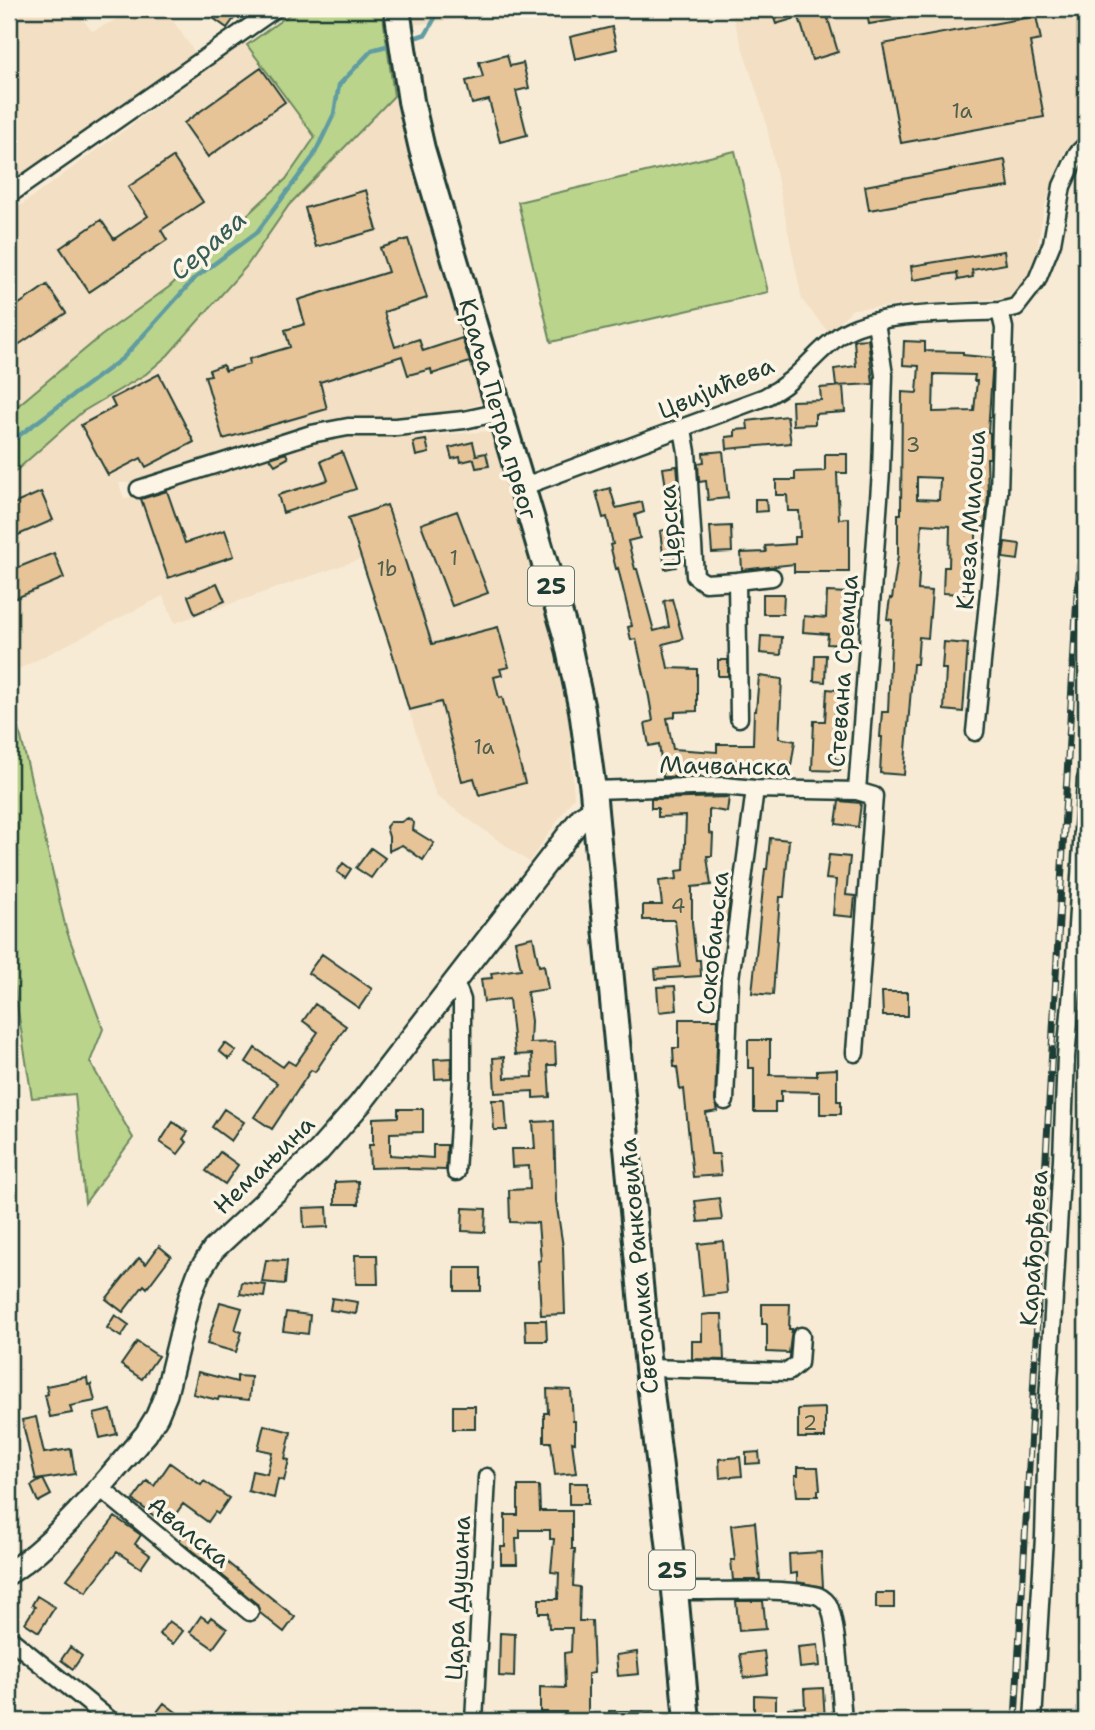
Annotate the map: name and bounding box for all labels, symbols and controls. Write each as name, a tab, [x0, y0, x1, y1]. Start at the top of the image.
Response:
house number: 1a	[951, 97, 973, 125]
water label: Серава	[162, 202, 253, 288]
street label: Краља Петра првог	[451, 295, 545, 524]
street label: Цвијићева	[653, 349, 779, 427]
street label: Кнеза Милоша	[949, 429, 993, 611]
house number: 3	[906, 431, 920, 459]
street label: Церска	[651, 483, 689, 568]
house number: 1	[450, 544, 458, 572]
house number: 1b	[377, 555, 397, 583]
road number: 25	[528, 566, 574, 606]
street label: Стевана Сремца	[820, 574, 866, 768]
house number: 1a	[473, 733, 495, 761]
street label: Мачванска	[659, 749, 791, 783]
street label: Сокобањска	[690, 870, 736, 1016]
house number: 4	[671, 892, 685, 920]
street label: Немањина	[206, 1109, 322, 1221]
street label: Светолика Ранковића	[612, 1137, 666, 1395]
street label: Карађорђева	[1013, 1169, 1055, 1327]
house number: 2	[803, 1409, 817, 1437]
street label: Авалска	[141, 1489, 237, 1575]
street label: Цара Душана	[438, 1515, 478, 1681]
road number: 25	[649, 1550, 695, 1590]

